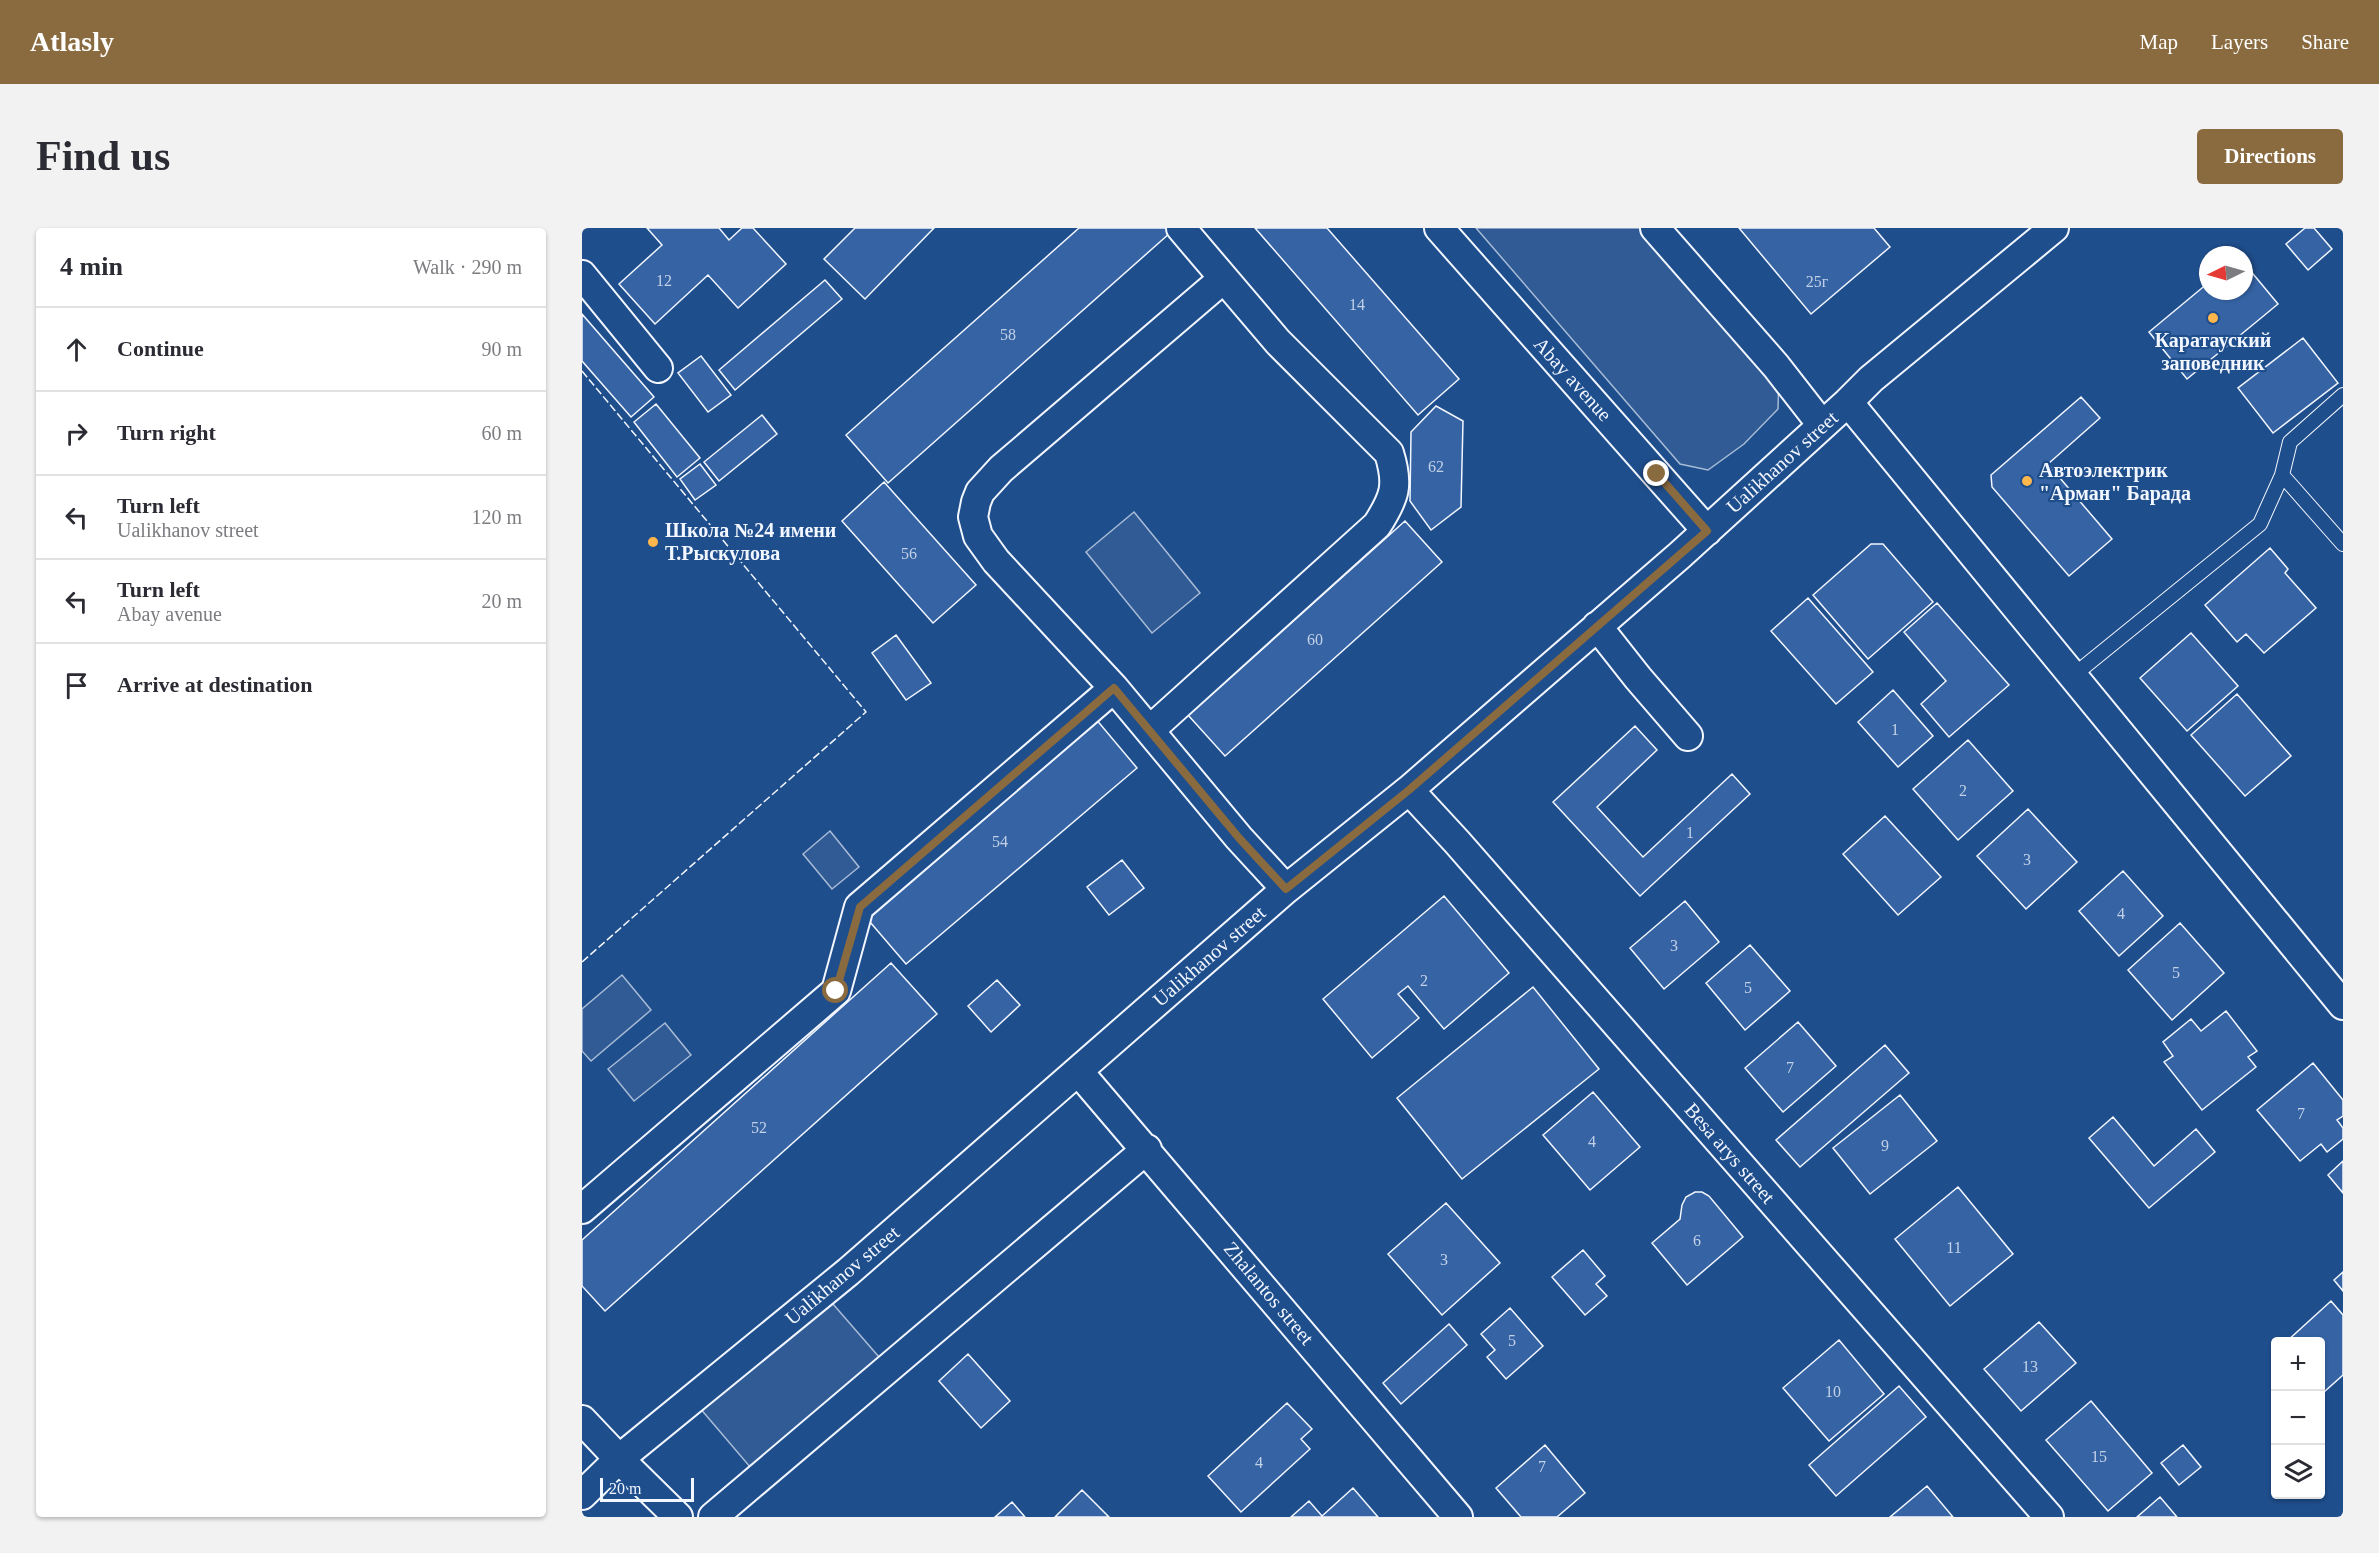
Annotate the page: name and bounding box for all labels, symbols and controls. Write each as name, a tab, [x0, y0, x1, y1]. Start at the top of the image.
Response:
text: Atlasly	[30, 26, 114, 57]
text: Map	[2140, 30, 2178, 54]
text: Layers	[2211, 30, 2268, 54]
text: Share	[2301, 30, 2349, 54]
button: Directions	[2197, 129, 2343, 184]
text: Find us	[36, 133, 170, 179]
north arrow	[2199, 246, 2253, 300]
text: 4 min	[60, 252, 123, 281]
text: Walk · 290 m	[413, 256, 522, 278]
house number: 12	[656, 272, 672, 289]
house number: 25г	[1806, 273, 1829, 290]
house number: 14	[1349, 296, 1365, 313]
marker: Каратауский заповедник	[2206, 311, 2220, 325]
house number: 58	[1000, 326, 1016, 343]
place label: Каратауский заповедник	[2155, 329, 2271, 374]
icon: ahead	[60, 333, 93, 366]
street label: Abay avenue	[1529, 333, 1616, 426]
text: Continue	[117, 336, 204, 361]
text: 90 m	[481, 338, 522, 360]
street label: Ualikhanov street	[1722, 406, 1842, 518]
icon: right	[60, 417, 93, 450]
text: Turn right	[117, 420, 216, 445]
text: 60 m	[481, 422, 522, 444]
house number: 62	[1428, 458, 1444, 475]
place label: Автоэлектрик "Арман" Барада	[2039, 459, 2191, 505]
route end	[1643, 460, 1669, 486]
marker: Автоэлектрик "Арман" Барада	[2020, 474, 2034, 488]
text: Turn left	[117, 493, 200, 518]
icon: left	[60, 501, 93, 534]
text: 120 m	[471, 506, 522, 528]
text: Ualikhanov street	[117, 519, 259, 541]
place label: Школа №24 имени Т.Рыскулова	[665, 519, 836, 565]
marker: Школа №24 имени Т.Рыскулова	[646, 535, 660, 549]
house number: 56	[901, 545, 917, 562]
text: Turn left	[117, 577, 200, 602]
icon: left	[60, 585, 93, 618]
text: 20 m	[481, 590, 522, 612]
text: Abay avenue	[117, 603, 222, 625]
house number: 60	[1307, 631, 1323, 648]
icon: arrive	[60, 669, 93, 702]
text: Arrive at destination	[117, 672, 313, 697]
house number: 1	[1891, 721, 1899, 738]
house number: 2	[1959, 782, 1967, 799]
house number: 1	[1686, 824, 1694, 841]
house number: 54	[992, 833, 1008, 850]
house number: 3	[2023, 851, 2031, 868]
street label: Ualikhanov street	[1148, 901, 1270, 1011]
house number: 4	[2117, 905, 2125, 922]
house number: 3	[1670, 937, 1678, 954]
house number: 5	[2172, 964, 2180, 981]
house number: 2	[1420, 972, 1428, 989]
route start	[822, 977, 848, 1003]
house number: 5	[1744, 979, 1752, 996]
house number: 7	[1786, 1059, 1794, 1076]
street label: Besa arys street	[1680, 1098, 1780, 1209]
house number: 7	[2297, 1105, 2305, 1122]
house number: 52	[751, 1119, 767, 1136]
house number: 4	[1588, 1133, 1596, 1150]
house number: 9	[1881, 1137, 1889, 1154]
street label: Ualikhanov street	[781, 1221, 904, 1329]
house number: 6	[1693, 1232, 1701, 1249]
street label: Zhalantos street	[1220, 1237, 1319, 1349]
house number: 11	[1946, 1239, 1962, 1256]
house number: 3	[1440, 1251, 1448, 1268]
house number: 5	[1508, 1332, 1516, 1349]
map controls	[2271, 1337, 2325, 1499]
button: +	[2271, 1337, 2325, 1391]
house number: 13	[2022, 1358, 2038, 1375]
house number: 10	[1825, 1383, 1841, 1400]
button: −	[2271, 1391, 2325, 1445]
button: layers	[2271, 1445, 2325, 1499]
house number: 15	[2091, 1448, 2107, 1465]
house number: 4	[1255, 1454, 1263, 1471]
house number: 7	[1538, 1458, 1546, 1475]
scale bar	[600, 1475, 694, 1502]
text: 20 m	[609, 1480, 641, 1497]

